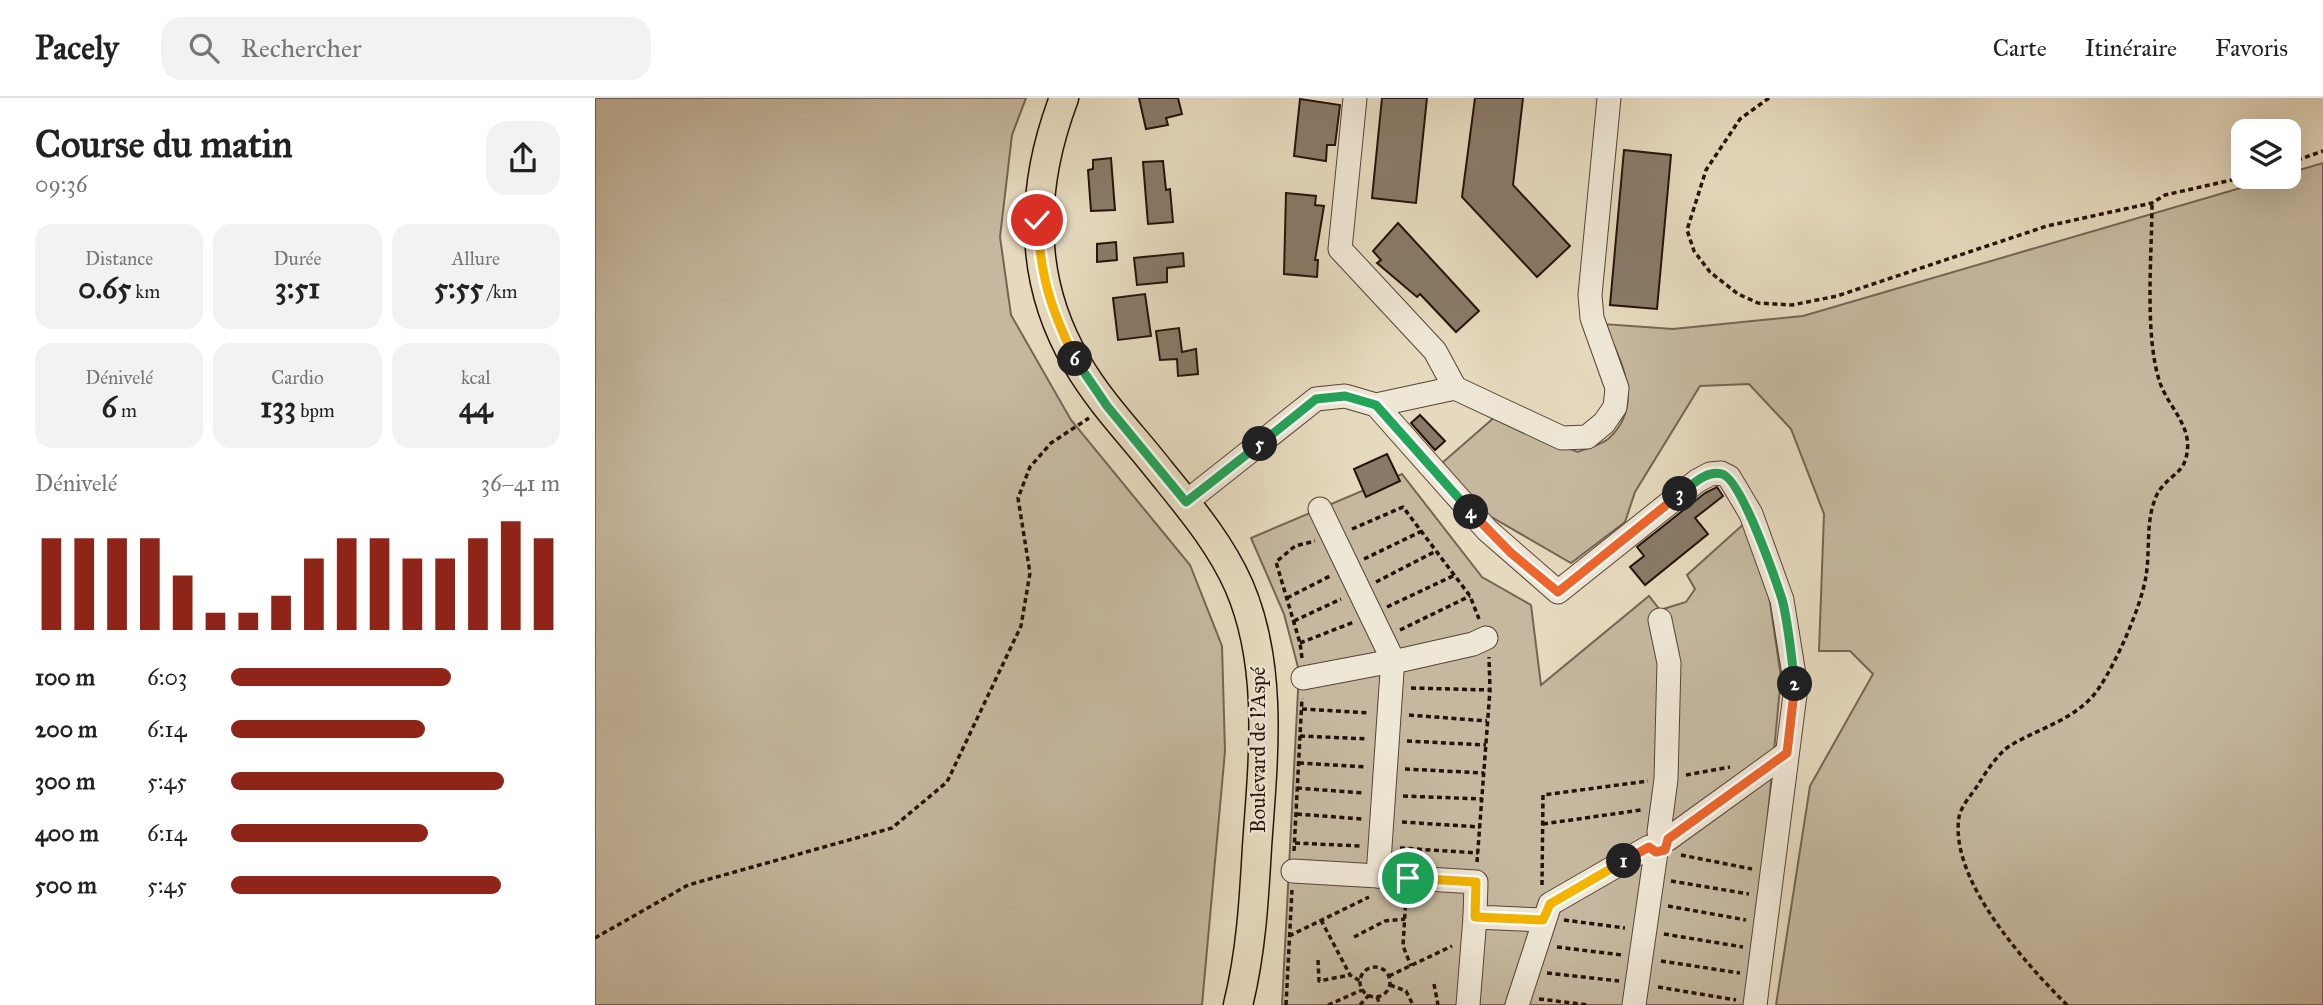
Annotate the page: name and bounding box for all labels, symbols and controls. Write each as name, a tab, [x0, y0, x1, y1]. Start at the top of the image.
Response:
search box	[161, 17, 651, 80]
text: Pacely	[35, 28, 119, 68]
icon: search	[185, 29, 223, 67]
text: Rechercher	[241, 32, 361, 64]
text: Carte	[1993, 33, 2047, 63]
text: Itinéraire	[2085, 33, 2177, 63]
text: Favoris	[2215, 33, 2288, 63]
map controls	[2231, 119, 2301, 189]
button: layers	[2231, 119, 2301, 189]
text: Course du matin	[35, 121, 293, 167]
button: share	[486, 121, 560, 195]
text: 09:36	[35, 170, 88, 198]
pin	[1007, 190, 1067, 250]
icon: check	[1018, 201, 1056, 239]
text: Distance	[85, 247, 153, 270]
text: Durée	[274, 247, 321, 270]
text: Allure	[452, 247, 500, 270]
text: 0.65	[78, 270, 131, 306]
text: 3:51	[275, 270, 320, 306]
text: 5:55	[434, 270, 484, 306]
text: km	[131, 280, 160, 303]
text: /km	[484, 280, 518, 303]
pin: 6	[1057, 342, 1093, 376]
text: 6	[1070, 347, 1079, 370]
text: Dénivelé	[85, 366, 153, 389]
text: Cardio	[271, 366, 324, 389]
text: kcal	[461, 366, 491, 389]
text: 6	[101, 389, 117, 425]
text: 133	[260, 389, 296, 425]
text: 44	[459, 389, 493, 425]
text: m	[117, 399, 137, 422]
text: bpm	[296, 399, 335, 422]
pin: 5	[1243, 426, 1277, 462]
text: 5	[1255, 432, 1264, 455]
text: Dénivelé	[35, 469, 117, 497]
text: 36–41 m	[481, 469, 560, 497]
pin: 3	[1663, 476, 1697, 512]
text: 3	[1676, 482, 1683, 505]
pin: 4	[1453, 494, 1489, 530]
text: 4	[1465, 500, 1476, 523]
text: 100 m	[35, 663, 95, 691]
text: 6:03	[147, 663, 187, 691]
street label: Boulevard de l'Aspé	[1245, 666, 1271, 833]
pin: 2	[1777, 666, 1813, 702]
text: 2	[1790, 672, 1799, 695]
text: 200 m	[35, 715, 97, 743]
text: 6:14	[147, 715, 187, 743]
text: 300 m	[35, 767, 95, 795]
text: 5:45	[147, 767, 187, 795]
text: 400 m	[35, 819, 99, 847]
text: 6:14	[147, 819, 187, 847]
pin: 1	[1607, 844, 1641, 878]
pin	[1378, 848, 1438, 908]
text: 1	[1620, 849, 1627, 872]
icon: arrive	[1389, 859, 1427, 897]
text: 500 m	[35, 871, 97, 899]
text: 5:45	[147, 871, 187, 899]

